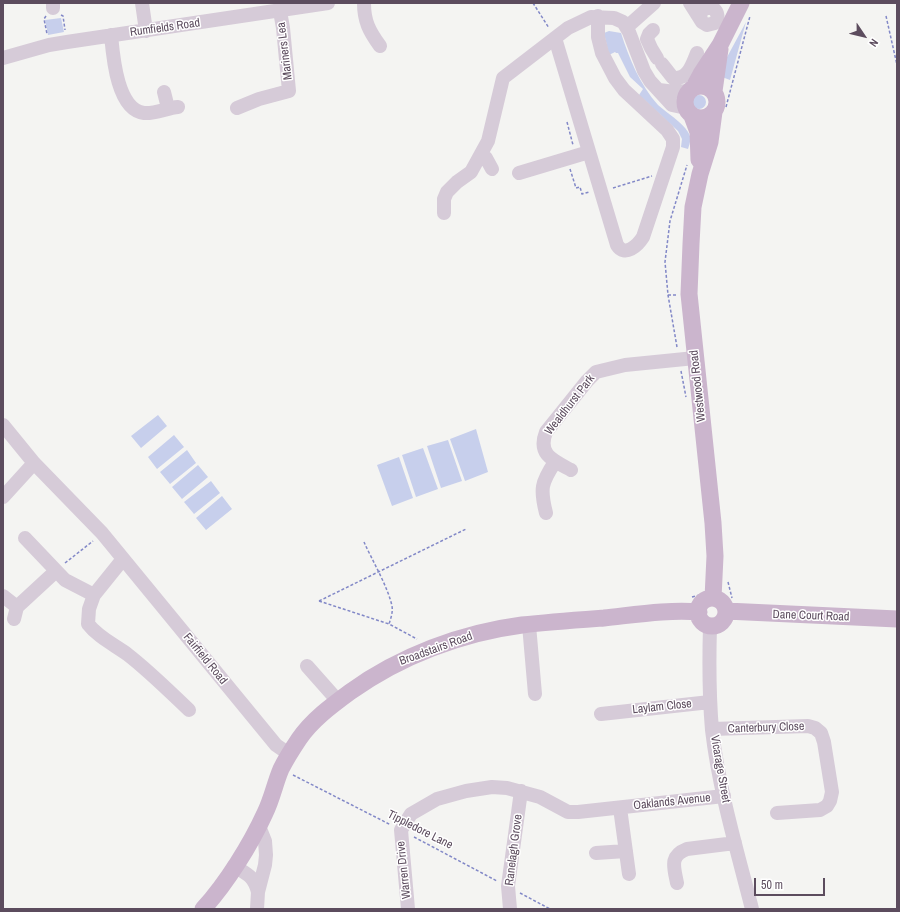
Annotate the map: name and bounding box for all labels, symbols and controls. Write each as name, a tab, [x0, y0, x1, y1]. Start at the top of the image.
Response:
street label: Rumfields Road	[129, 16, 201, 40]
north arrow	[844, 16, 884, 56]
street label: Mariners Lea	[274, 21, 296, 81]
text: N	[866, 36, 881, 50]
street label: Westwood Road	[687, 349, 709, 423]
street label: Wealdhurst Park	[542, 372, 598, 438]
street label: Dane Court Road	[772, 607, 850, 625]
street label: Broadstairs Road	[398, 629, 474, 669]
street label: Fairfield Road	[180, 630, 230, 688]
street label: Laylam Close	[632, 697, 692, 717]
street label: Canterbury Close	[727, 719, 805, 737]
street label: Vicarage Street	[707, 734, 733, 804]
street label: Oaklands Avenue	[633, 791, 711, 813]
street label: Tippledore Lane	[385, 807, 455, 853]
street label: Ranelagh Grove	[502, 814, 526, 886]
street label: Warren Drive	[394, 840, 414, 900]
scale bar	[756, 870, 827, 896]
text: 50 m	[761, 877, 783, 893]

